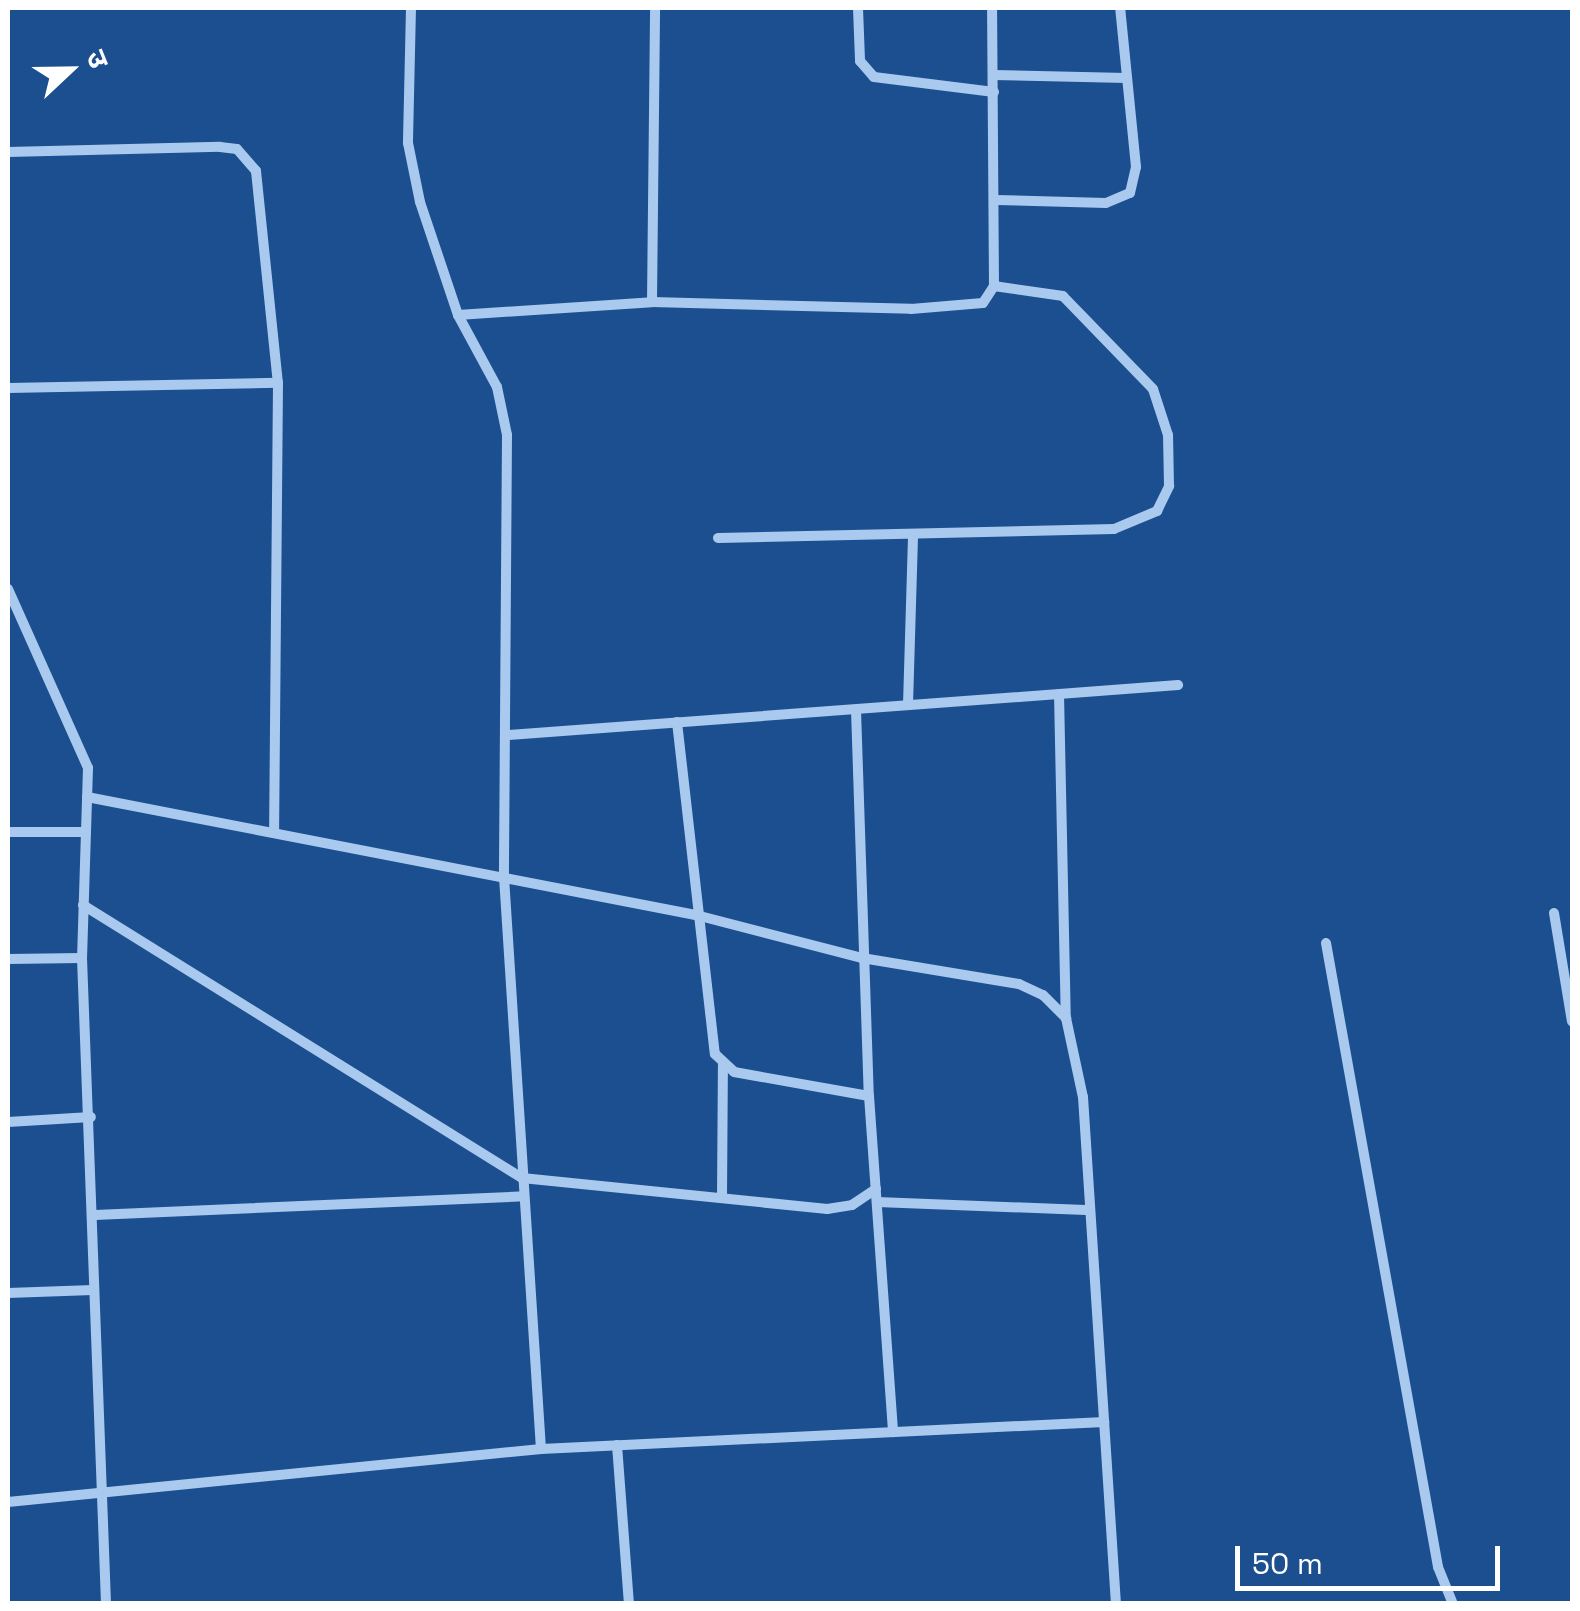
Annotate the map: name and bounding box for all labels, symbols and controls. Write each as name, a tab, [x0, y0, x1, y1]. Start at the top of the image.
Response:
north arrow	[20, 20, 120, 120]
text: उ	[78, 44, 118, 73]
scale bar	[1240, 1526, 1505, 1588]
text: 50 m	[1252, 1544, 1323, 1583]

